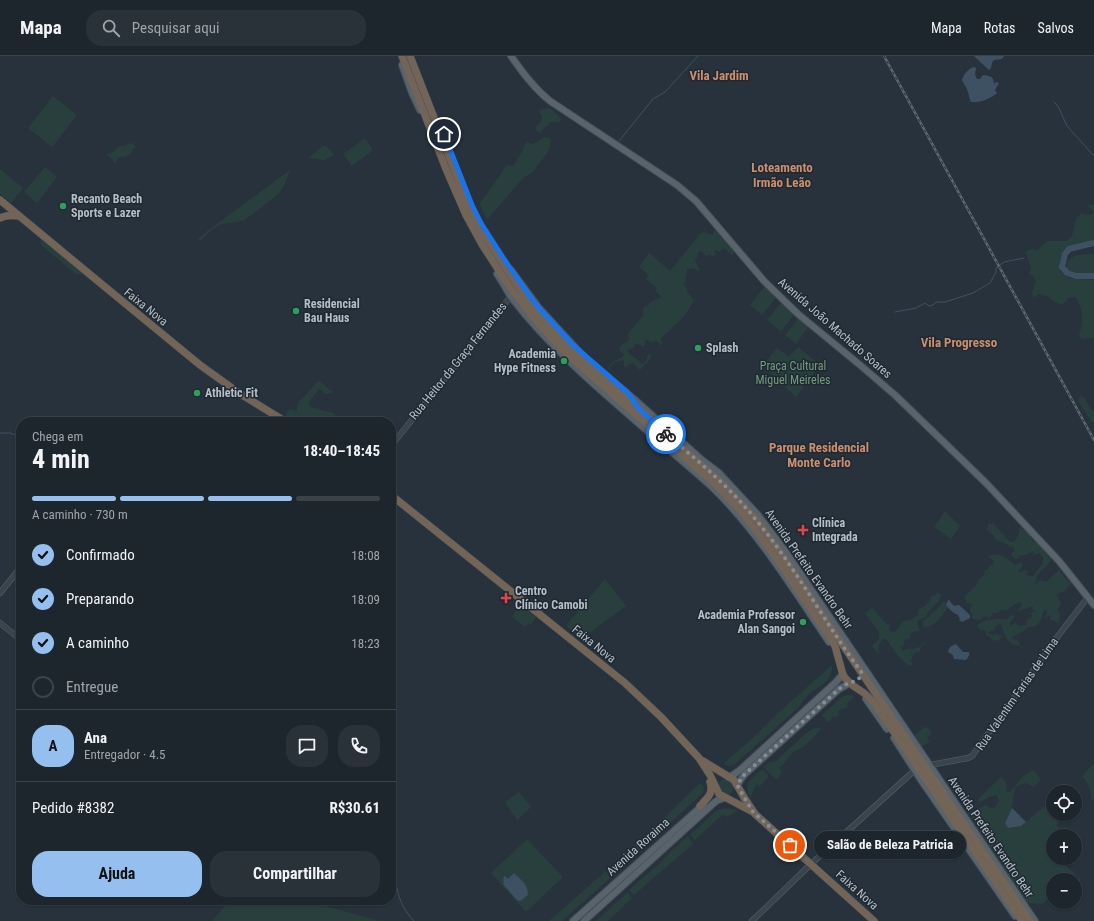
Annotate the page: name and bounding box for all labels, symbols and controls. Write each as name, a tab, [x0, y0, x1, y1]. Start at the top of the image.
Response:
search box	[86, 10, 366, 46]
text: Mapa	[20, 16, 62, 39]
icon: search	[100, 17, 122, 39]
text: Pesquisar aqui	[132, 19, 219, 37]
text: Mapa	[931, 20, 962, 36]
text: Rotas	[984, 20, 1016, 36]
text: Salvos	[1038, 20, 1074, 36]
district label: Vila Jardim	[689, 68, 749, 83]
pin	[427, 117, 461, 151]
icon: home	[433, 123, 455, 145]
district label: Loteamento Irmão Leão	[751, 160, 813, 190]
place label: Recanto Beach Sports e Lazer	[71, 192, 142, 220]
marker: Recanto Beach Sports e Lazer	[58, 201, 68, 211]
street label: Avenida João Machado Soares	[775, 275, 895, 381]
street label: Faixa Nova	[121, 285, 171, 329]
place label: Residencial Bau Haus	[304, 297, 360, 325]
street label: Rua Heitor da Graça Fernandes	[406, 300, 510, 422]
marker: Residencial Bau Haus	[291, 306, 301, 316]
district label: Vila Progresso	[921, 335, 998, 350]
place label: Splash	[706, 341, 739, 355]
marker: Splash	[693, 343, 703, 353]
place label: Academia Hype Fitness	[494, 347, 557, 375]
marker: Academia Hype Fitness	[559, 356, 569, 366]
park label: Praça Cultural Miguel Meireles	[755, 359, 831, 387]
place label: Athletic Fit	[205, 386, 258, 400]
marker: Athletic Fit	[192, 388, 202, 398]
courier	[646, 414, 686, 454]
icon: bike	[655, 423, 677, 445]
text: Chega em	[32, 429, 83, 444]
district label: Parque Residencial Monte Carlo	[769, 440, 869, 470]
text: 18:40–18:45	[303, 442, 380, 460]
text: 4 min	[32, 444, 90, 474]
text: A caminho · 730 m	[32, 507, 128, 522]
street label: Avenida Prefeito Evandro Behr	[762, 507, 856, 632]
place label: Clínica Integrada	[812, 516, 858, 544]
marker: Clínica Integrada	[797, 524, 809, 536]
icon: check	[32, 544, 54, 566]
text: Confirmado	[66, 546, 135, 564]
text: 18:08	[351, 548, 380, 563]
place label: Centro Clínico Camobi	[515, 584, 588, 612]
icon: check	[32, 588, 54, 610]
text: Preparando	[66, 590, 134, 608]
text: 18:09	[351, 592, 380, 607]
marker: Centro Clínico Camobi	[500, 592, 512, 604]
place label: Academia Professor Alan Sangoi	[698, 608, 795, 636]
marker: Academia Professor Alan Sangoi	[798, 617, 808, 627]
street label: Faixa Nova	[569, 622, 619, 666]
icon: check	[32, 632, 54, 654]
text: A caminho	[66, 634, 129, 652]
street label: Rua Valentim Farias de Lima	[973, 635, 1061, 753]
text: 18:23	[351, 636, 380, 651]
text: Entregue	[66, 678, 118, 696]
button: chat	[286, 725, 328, 767]
button: phone	[338, 725, 380, 767]
text: Ana	[84, 729, 107, 747]
text: A	[49, 737, 57, 755]
text: Entregador · 4.5	[84, 747, 166, 762]
street label: Avenida Prefeito Evandro Behr	[945, 774, 1037, 900]
map controls	[1046, 785, 1082, 909]
button: locate	[1046, 785, 1082, 821]
text: Pedido #8382	[32, 799, 114, 817]
text: R$30.61	[329, 799, 380, 817]
street label: Avenida Roraima	[604, 815, 672, 879]
pin	[773, 828, 807, 862]
button: +	[1046, 829, 1082, 865]
callout: Salão de Beleza Patricia	[814, 831, 966, 859]
icon: bag	[779, 834, 801, 856]
text: Salão de Beleza Patricia	[827, 837, 953, 852]
button: Ajuda	[32, 851, 202, 897]
button: Compartilhar	[210, 851, 380, 897]
street label: Faixa Nova	[833, 867, 881, 913]
button: −	[1046, 873, 1082, 909]

